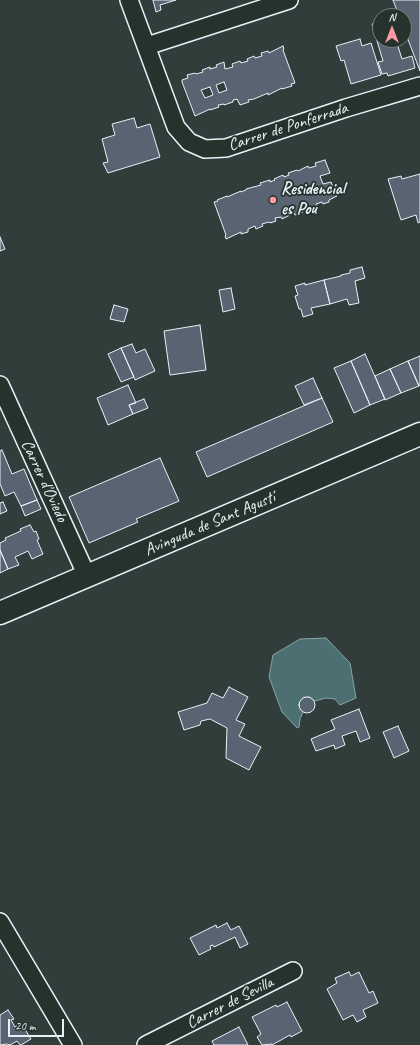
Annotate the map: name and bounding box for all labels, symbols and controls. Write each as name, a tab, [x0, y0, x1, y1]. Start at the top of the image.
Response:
north arrow	[372, 8, 412, 48]
text: N	[389, 10, 395, 24]
street label: Carrer de Ponferrada	[226, 98, 350, 156]
place label: Residencial es Pou	[281, 180, 345, 220]
marker: Residencial es Pou	[268, 195, 278, 205]
street label: Carrer d'Oviedo	[16, 437, 72, 525]
street label: Avinguda de Sant Agustí	[142, 487, 278, 561]
street label: Carrer de Sevilla	[183, 972, 277, 1034]
scale bar	[10, 1011, 66, 1037]
text: 20 m	[15, 1018, 35, 1034]

